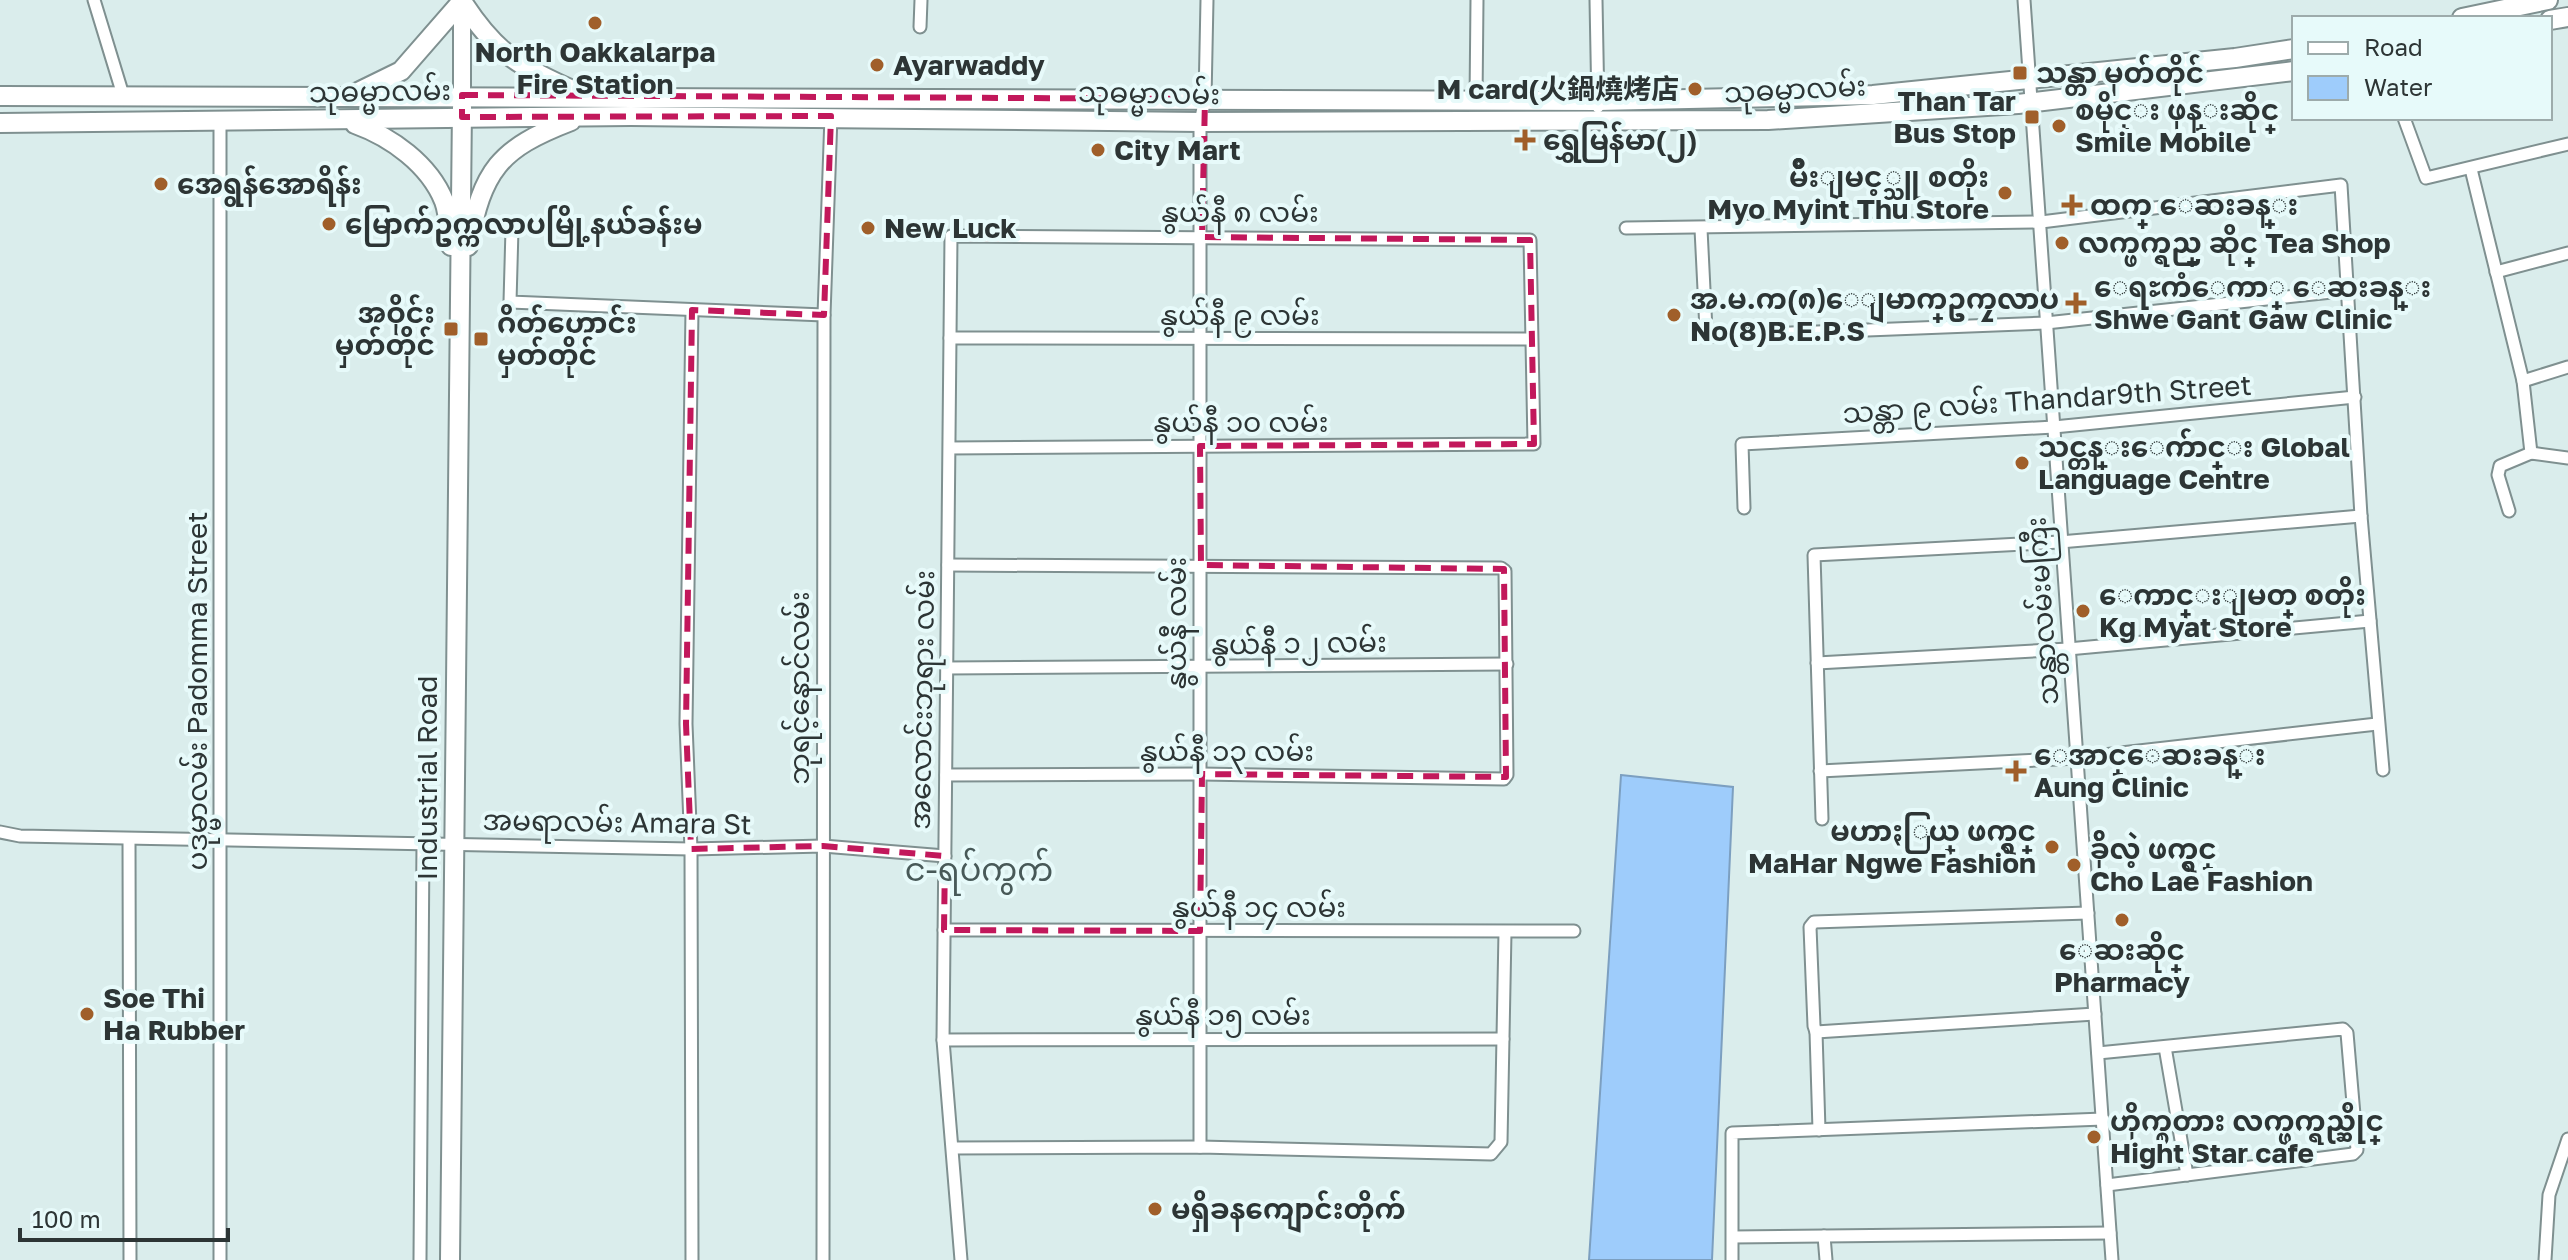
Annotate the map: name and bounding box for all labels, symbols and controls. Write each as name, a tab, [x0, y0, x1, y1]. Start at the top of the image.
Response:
marker: North Oakkalarpa Fire Station	[586, 14, 604, 32]
legend	[2292, 16, 2552, 120]
text: Road	[2364, 32, 2423, 61]
place label: North Oakkalarpa Fire Station	[475, 35, 715, 100]
place label: Ayarwaddy	[893, 48, 1045, 81]
place label: သန္တာ မှတ်တိုင်	[2036, 54, 2204, 96]
marker: Ayarwaddy	[868, 56, 886, 74]
marker: သန္တာ မှတ်တိုင်	[2011, 64, 2029, 82]
street label: သုဓမ္မာလမ်း	[1723, 67, 1867, 116]
street label: သုဓမ္မာလမ်း	[309, 72, 452, 116]
place label: M card(火鍋燒烤店	[1436, 72, 1679, 105]
text: Water	[2364, 72, 2432, 101]
street label: သုဓမ္မာလမ်း	[1077, 74, 1220, 118]
marker: M card(火鍋燒烤店	[1686, 80, 1704, 98]
place label: Than Tar Bus Stop	[1893, 84, 2016, 149]
place label: စမိုင္း ဖုန္းဆိုင္ Smile Mobile	[2075, 91, 2279, 158]
marker: Than Tar Bus Stop	[2023, 108, 2041, 126]
marker: စမိုင္း ဖုန္းဆိုင္ Smile Mobile	[2050, 117, 2068, 135]
place label: ရွှေမြန်မာ(၂)	[1543, 121, 1697, 163]
marker: ရွှေမြန်မာ(၂)	[1514, 129, 1536, 151]
place label: City Mart	[1114, 133, 1241, 166]
marker: City Mart	[1089, 141, 1107, 159]
place label: မ်ိဳးျမင့္သူ စတိုး Myo Myint Thu Store	[1707, 158, 1989, 225]
place label: အေရွန်အောရိန်း	[177, 165, 362, 207]
marker: အေရွန်အောရိန်း	[152, 175, 170, 193]
marker: မ်ိဳးျမင့္သူ စတိုး Myo Myint Thu Store	[1996, 184, 2014, 202]
place label: ထက္ ေဆးခန္း	[2090, 188, 2298, 229]
street label: နွယ်နီ ၈ လမ်း	[1161, 194, 1319, 235]
marker: ထက္ ေဆးခန္း	[2061, 194, 2083, 216]
place label: မြောက်ဥက္ကလာပမြို့နယ်ခန်းမ	[345, 205, 703, 247]
place label: New Luck	[884, 211, 1017, 244]
marker: မြောက်ဥက္ကလာပမြို့နယ်ခန်းမ	[320, 215, 338, 233]
marker: New Luck	[859, 219, 877, 237]
place label: လက္ဖက္ရည္ ဆိုင္ Tea Shop	[2078, 224, 2391, 267]
marker: လက္ဖက္ရည္ ဆိုင္ Tea Shop	[2053, 234, 2071, 252]
place label: ေရႊကံေကာ္ ေဆးခန္း Shwe Gant Gaw Clinic	[2094, 270, 2431, 335]
place label: အ.မ.က(၈)ေျမာက္ဥကၠလာပ No(8)B.E.P.S	[1690, 282, 2059, 347]
marker: ေရႊကံေကာ္ ေဆးခန္း Shwe Gant Gaw Clinic	[2065, 292, 2087, 314]
place label: အဝိုင်း မှတ်တိုင်	[335, 294, 435, 368]
street label: နွယ်နီ ၉ လမ်း	[1160, 297, 1320, 338]
place label: ဂိတ်ဟောင်း မှတ်တိုင်	[497, 304, 637, 378]
marker: အ.မ.က(၈)ေျမာက္ဥကၠလာပ No(8)B.E.P.S	[1665, 306, 1683, 324]
marker: အဝိုင်း မှတ်တိုင်	[442, 320, 460, 338]
marker: ဂိတ်ဟောင်း မှတ်တိုင်	[472, 330, 490, 348]
street label: သန္တာ ၉ လမ်း Thandar9th Street	[1841, 367, 2253, 436]
street label: နွယ်နီ ၁၀ လမ်း	[1154, 404, 1328, 445]
place label: သင္တန္းေက်ာင္း Global Language Centre	[2038, 428, 2350, 495]
marker: သင္တန္းေက်ာင္း Global Language Centre	[2013, 454, 2031, 472]
street label: ပဒုမ္မာလမ်း Padomma Street	[179, 512, 221, 870]
street label: သန္တာလမ်းမကြီး	[2017, 515, 2072, 706]
street label: နွယ်နီ လမ်း	[1158, 557, 1199, 689]
street label: အလောင်းဘုရား လမ်း	[902, 570, 947, 830]
place label: ေကာင္းျမတ္ စတိုး Kg Myat Store	[2099, 576, 2366, 643]
street label: ဘုရင့်နောင်လမ်း	[781, 591, 822, 785]
marker: ေကာင္းျမတ္ စတိုး Kg Myat Store	[2074, 602, 2092, 620]
street label: နွယ်နီ ၁၂ လမ်း	[1211, 623, 1387, 668]
street label: Industrial Road	[410, 675, 443, 881]
street label: နွယ်နီ ၁၃ လမ်း	[1140, 733, 1314, 774]
place label: ေအာင္ေဆးခန္း Aung Clinic	[2034, 738, 2265, 803]
marker: ေအာင္ေဆးခန္း Aung Clinic	[2005, 760, 2027, 782]
street label: အမရာလမ်း Amara St	[482, 802, 752, 847]
place label: မဟာႏြယ္ ဖက္ရွင္ MaHar Ngwe Fashion	[1748, 812, 2036, 879]
place label: ခ်ိုလဲ့ ဖက္ရွင္ Cho Lae Fashion	[2090, 830, 2313, 897]
marker: မဟာႏြယ္ ဖက္ရွင္ MaHar Ngwe Fashion	[2043, 838, 2061, 856]
district label: င-ရပ်ကွက်	[905, 847, 1053, 896]
marker: ခ်ိုလဲ့ ဖက္ရွင္ Cho Lae Fashion	[2065, 856, 2083, 874]
street label: နွယ်နီ ၁၄ လမ်း	[1172, 889, 1346, 930]
marker: ေဆးဆိုင္ Pharmacy	[2113, 911, 2131, 929]
place label: ေဆးဆိုင္ Pharmacy	[2054, 931, 2190, 998]
place label: Soe Thi Ha Rubber	[103, 981, 245, 1046]
street label: နွယ်နီ ၁၅ လမ်း	[1135, 997, 1311, 1038]
marker: Soe Thi Ha Rubber	[78, 1005, 96, 1023]
place label: ဟိုက္စတား လက္ဖက္ရည္ဆိုင္ Hight Star cafe	[2110, 1102, 2384, 1169]
marker: ဟိုက္စတား လက္ဖက္ရည္ဆိုင္ Hight Star cafe	[2085, 1128, 2103, 1146]
place label: မရှိခနကျောင်းတိုက်	[1171, 1190, 1406, 1233]
scale bar	[20, 1192, 228, 1242]
marker: မရှိခနကျောင်းတိုက်	[1146, 1200, 1164, 1218]
text: 100 m	[32, 1204, 101, 1233]

